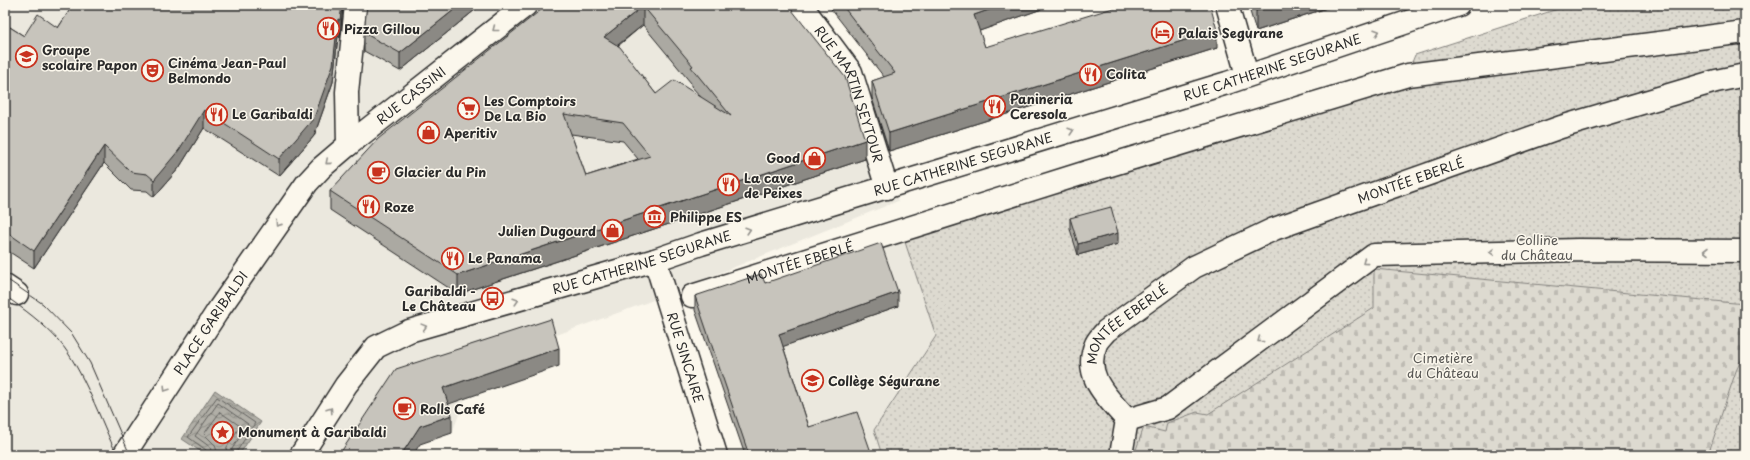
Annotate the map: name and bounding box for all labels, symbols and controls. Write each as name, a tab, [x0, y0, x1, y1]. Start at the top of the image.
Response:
restaurant icon: Pizza Gillou	[315, 16, 341, 42]
place label: Pizza Gillou	[344, 19, 420, 38]
hotel icon: Palais Segurane	[1150, 20, 1176, 46]
street label: RUE MARTIN SEYTOUR	[811, 21, 889, 165]
place label: Palais Segurane	[1178, 23, 1284, 42]
one-way arrow	[493, 24, 500, 31]
street label: RUE CATHERINE SEGURANE	[1181, 28, 1364, 105]
one-way arrow	[1373, 28, 1380, 37]
place label: Groupe scolaire Papon	[42, 40, 137, 74]
school or university icon: Groupe scolaire Papon	[14, 44, 40, 70]
place label: Cinéma Jean-Paul Belmondo	[168, 53, 286, 87]
theatre icon: Cinéma Jean-Paul Belmondo	[140, 57, 166, 83]
restaurant icon: Colita	[1078, 61, 1104, 87]
street label: RUE CASSINI	[372, 62, 449, 128]
place label: Colita	[1106, 64, 1146, 83]
place label: Panineria Ceresola	[1010, 89, 1073, 123]
place label: Les Comptoirs De La Bio	[484, 91, 576, 125]
restaurant icon: Panineria Ceresola	[982, 93, 1008, 119]
supermarket icon: Les Comptoirs De La Bio	[456, 95, 482, 121]
restaurant icon: Le Garibaldi	[204, 101, 230, 127]
place label: Le Garibaldi	[232, 104, 313, 123]
shop icon: Aperitiv	[416, 120, 442, 146]
place label: Aperitiv	[444, 123, 498, 142]
street label: RUE CATHERINE SEGURANE	[871, 127, 1055, 200]
one-way arrow	[1067, 127, 1074, 136]
shop icon: Good	[802, 145, 828, 171]
place label: Good	[766, 148, 800, 167]
street label: MONTÉE EBERLÉ	[1355, 152, 1467, 208]
one-way arrow	[325, 158, 333, 165]
cafe icon: Glacier du Pin	[366, 159, 392, 185]
place label: Glacier du Pin	[394, 162, 486, 181]
place label: La cave de Peixes	[744, 168, 802, 202]
restaurant icon: La cave de Peixes	[715, 172, 741, 198]
restaurant icon: Roze	[355, 194, 381, 220]
place label: Roze	[384, 197, 414, 216]
museum icon: Philippe ES	[641, 204, 667, 230]
place label: Philippe ES	[670, 207, 742, 226]
shop icon: Julien Dugourd	[599, 218, 625, 244]
one-way arrow	[275, 220, 283, 227]
place label: Julien Dugourd	[498, 221, 596, 240]
street label: RUE CATHERINE SEGURANE	[550, 225, 733, 298]
one-way arrow	[744, 226, 751, 235]
park label: Colline du Château	[1501, 230, 1573, 264]
street label: MONTÉE EBERLÉ	[743, 236, 856, 288]
restaurant icon: Le Panama	[440, 245, 466, 271]
one-way arrow	[1703, 247, 1709, 255]
place label: Le Panama	[468, 248, 542, 267]
one-way arrow	[1489, 248, 1495, 256]
one-way arrow	[1362, 257, 1369, 264]
street label: PLACE GARIBALDI	[169, 267, 252, 378]
street label: MONTÉE EBERLÉ	[1082, 279, 1172, 365]
place label: Garibaldi - Le Château	[402, 281, 476, 315]
bus stop icon: Garibaldi - Le Château	[479, 285, 505, 311]
one-way arrow	[513, 297, 520, 306]
street label: RUE SINCAIRE	[663, 309, 709, 405]
one-way arrow	[420, 323, 427, 332]
one-way arrow	[1258, 335, 1265, 342]
park label: Cimetière du Château	[1407, 348, 1479, 382]
school or university icon: Collège Ségurane	[800, 368, 826, 394]
place label: Collège Ségurane	[828, 371, 941, 390]
one-way arrow	[164, 385, 171, 392]
cafe icon: Rolls Café	[391, 396, 417, 422]
place label: Rolls Café	[420, 399, 485, 418]
one-way arrow	[325, 408, 332, 415]
place icon: Monument à Garibaldi	[209, 419, 235, 445]
place label: Monument à Garibaldi	[238, 422, 387, 441]

